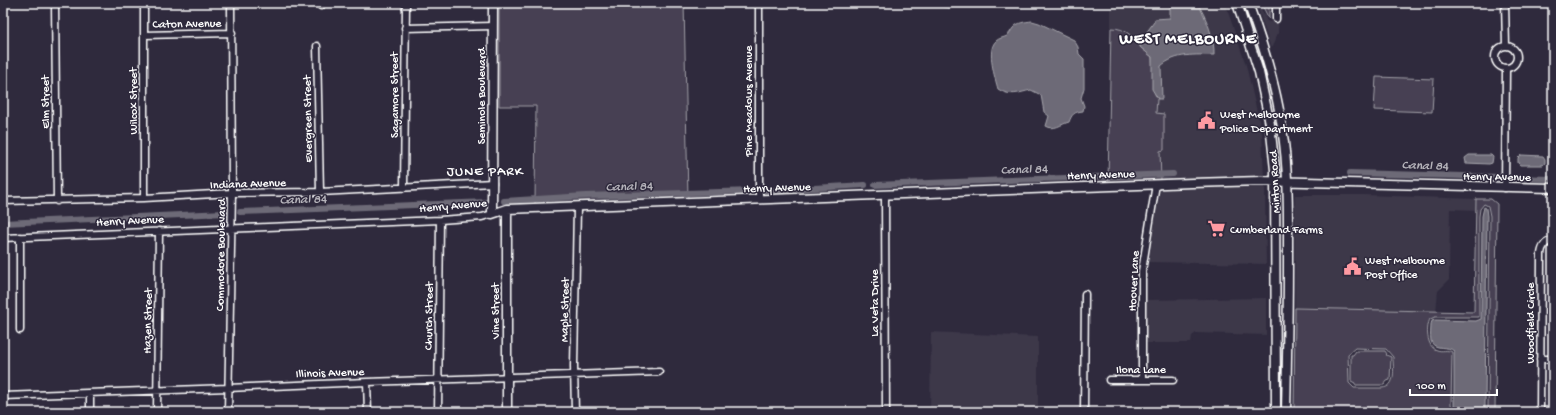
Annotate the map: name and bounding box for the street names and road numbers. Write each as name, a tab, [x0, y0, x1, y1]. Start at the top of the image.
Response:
street label: Caton Avenue	[152, 17, 222, 33]
street label: Pine Meadows Avenue	[743, 45, 757, 158]
street label: Seminole Boulevard	[476, 47, 490, 144]
street label: Sagamore Street	[389, 51, 403, 138]
street label: Wilcox Street	[128, 66, 142, 134]
street label: Elm Street	[40, 74, 54, 129]
street label: Evergreen Street	[301, 74, 317, 163]
street label: Minton Road	[1267, 149, 1285, 213]
street label: Henry Avenue	[1067, 168, 1136, 184]
street label: Henry Avenue	[1463, 170, 1532, 186]
street label: Indiana Avenue	[210, 177, 287, 193]
street label: Henry Avenue	[743, 181, 812, 197]
street label: Henry Avenue	[419, 197, 488, 217]
street label: Commodore Boulevard	[214, 198, 230, 311]
street label: Henry Avenue	[96, 213, 165, 231]
street label: Hoover Lane	[1126, 250, 1144, 312]
street label: La Veta Drive	[869, 269, 883, 337]
street label: Maple Street	[558, 277, 574, 342]
street label: Church Street	[422, 281, 438, 350]
street label: Vine Street	[490, 282, 504, 340]
street label: Woodfield Circle	[1525, 282, 1539, 363]
street label: Hazen Street	[141, 287, 157, 354]
street label: Ilona Lane	[1116, 364, 1167, 378]
street label: Illinois Avenue	[296, 366, 365, 382]

